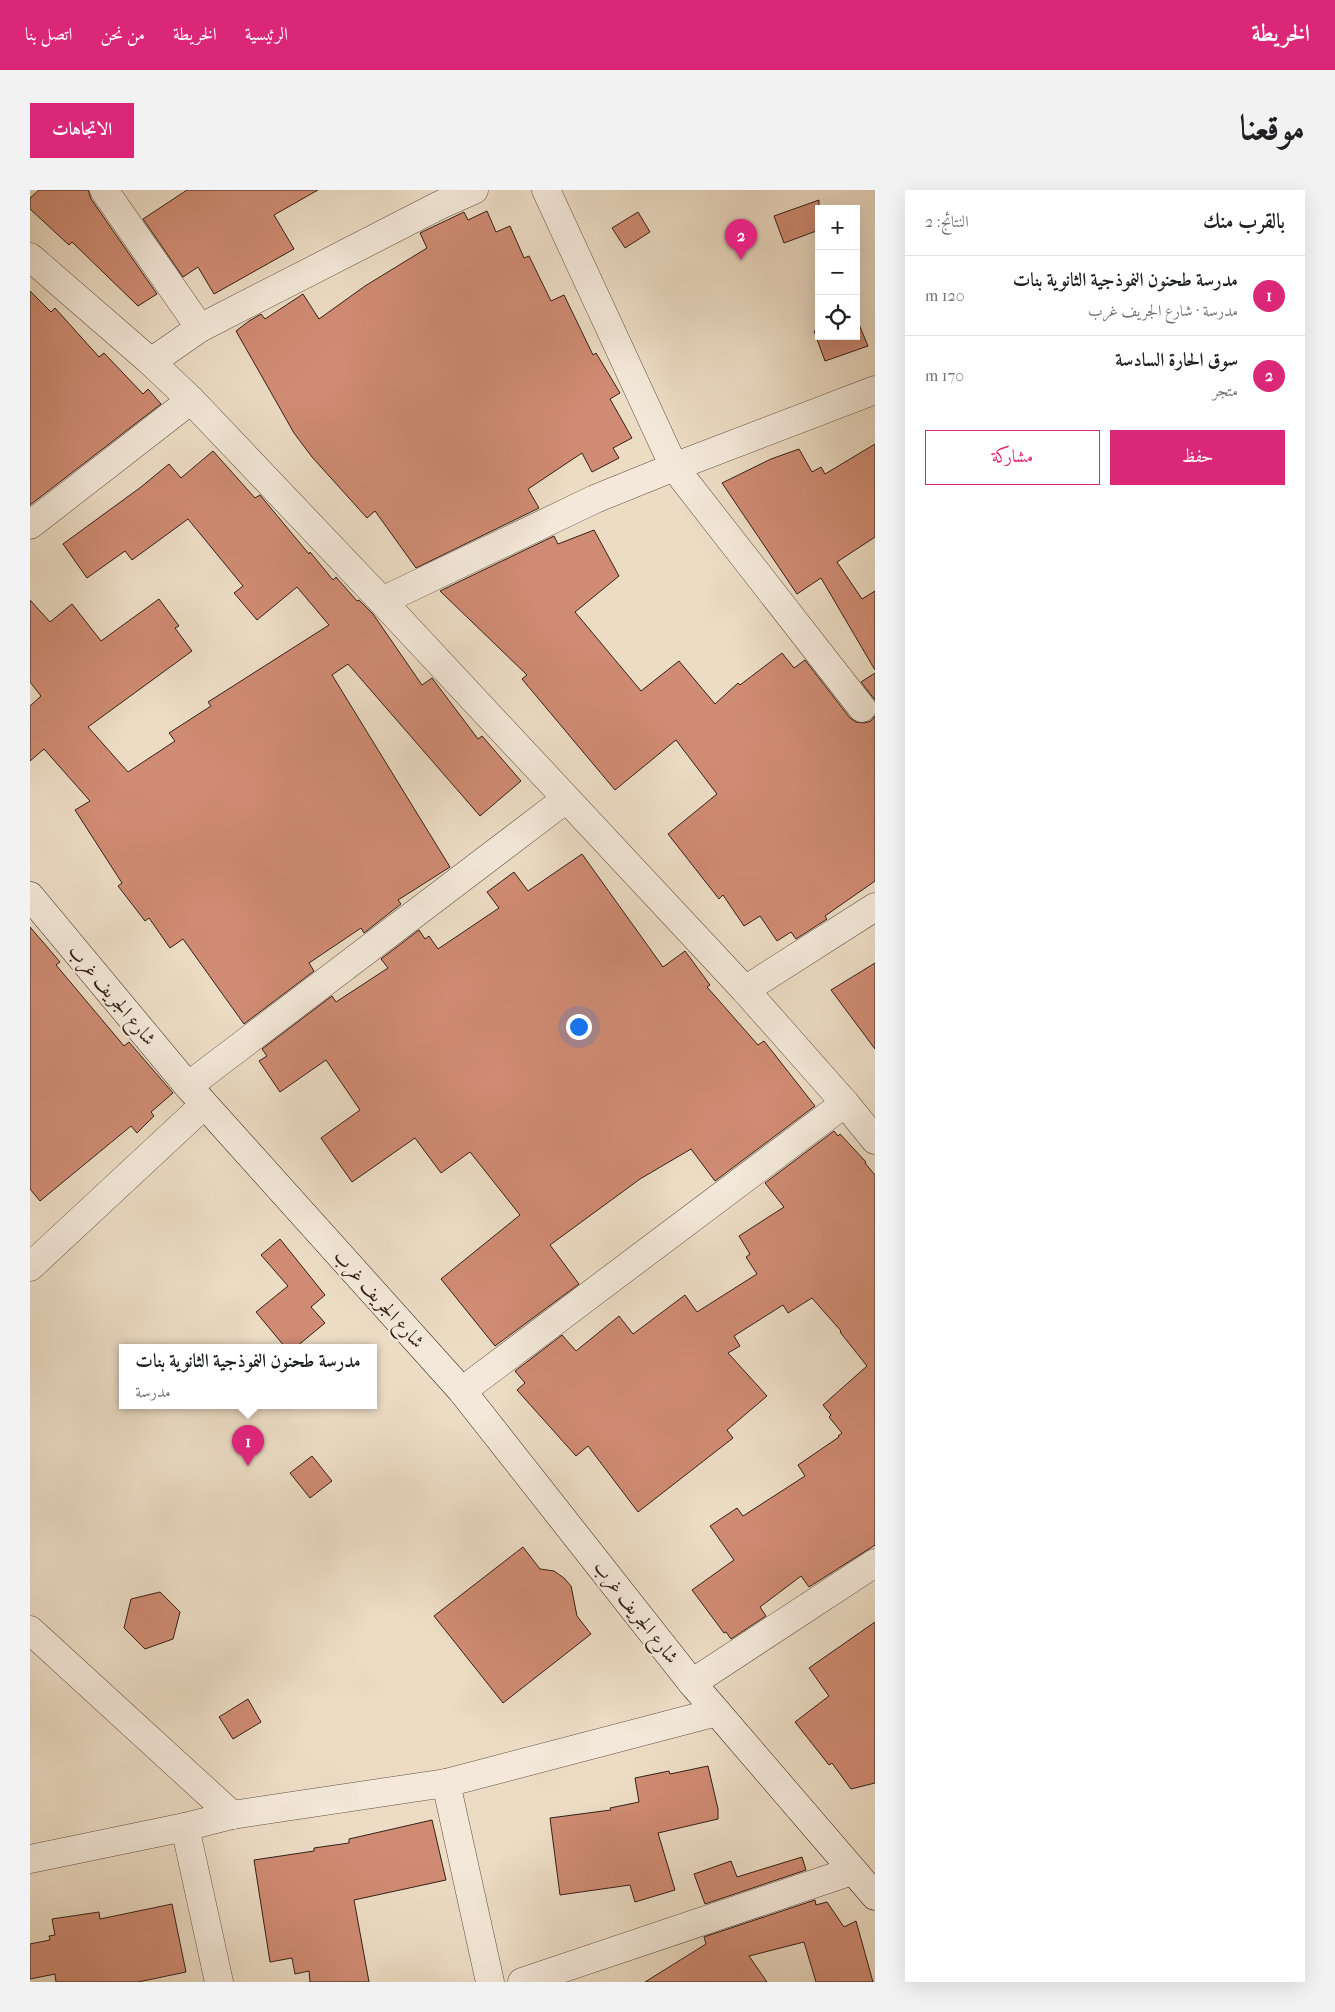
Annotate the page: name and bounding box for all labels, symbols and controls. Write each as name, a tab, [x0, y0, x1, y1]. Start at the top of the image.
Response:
text: الخريطة	[1252, 19, 1310, 47]
text: اتصل بنا	[25, 24, 72, 45]
text: من نحن	[100, 24, 145, 45]
text: الخريطة	[173, 24, 217, 45]
text: الرئيسية	[245, 24, 288, 45]
button: الاتجاهات	[30, 103, 134, 158]
text: موقعنا	[1240, 107, 1305, 148]
map controls	[815, 205, 860, 340]
button: +	[815, 205, 860, 250]
text: بالقرب منك	[1203, 209, 1285, 233]
text: النتائج: 2	[925, 212, 969, 231]
pin: 2	[725, 219, 757, 260]
button: −	[815, 250, 860, 295]
text: مدرسة طحنون النموذجية الثانوية بنات	[1013, 269, 1238, 291]
text: 120 m	[925, 286, 965, 305]
text: 1	[1266, 286, 1272, 305]
button: locate	[815, 295, 860, 340]
text: مدرسة · شارع الجريف غرب	[1088, 301, 1238, 320]
text: سوق الحارة السادسة	[1115, 349, 1238, 371]
text: 170 m	[925, 366, 964, 385]
text: 2	[1265, 366, 1273, 385]
text: متجر	[1213, 381, 1238, 400]
button: مشاركة	[925, 430, 1100, 485]
button: حفظ	[1110, 430, 1285, 485]
street label: شارع الجريف غرب	[61, 940, 160, 1052]
your location	[566, 1014, 592, 1040]
street label: شارع الجريف غرب	[326, 1245, 429, 1355]
popup	[119, 1344, 377, 1409]
text: مدرسة طحنون النموذجية الثانوية بنات	[135, 1350, 361, 1372]
text: مدرسة	[135, 1382, 171, 1401]
pin: 1	[232, 1425, 264, 1466]
street label: شارع الجريف غرب	[586, 1556, 683, 1670]

